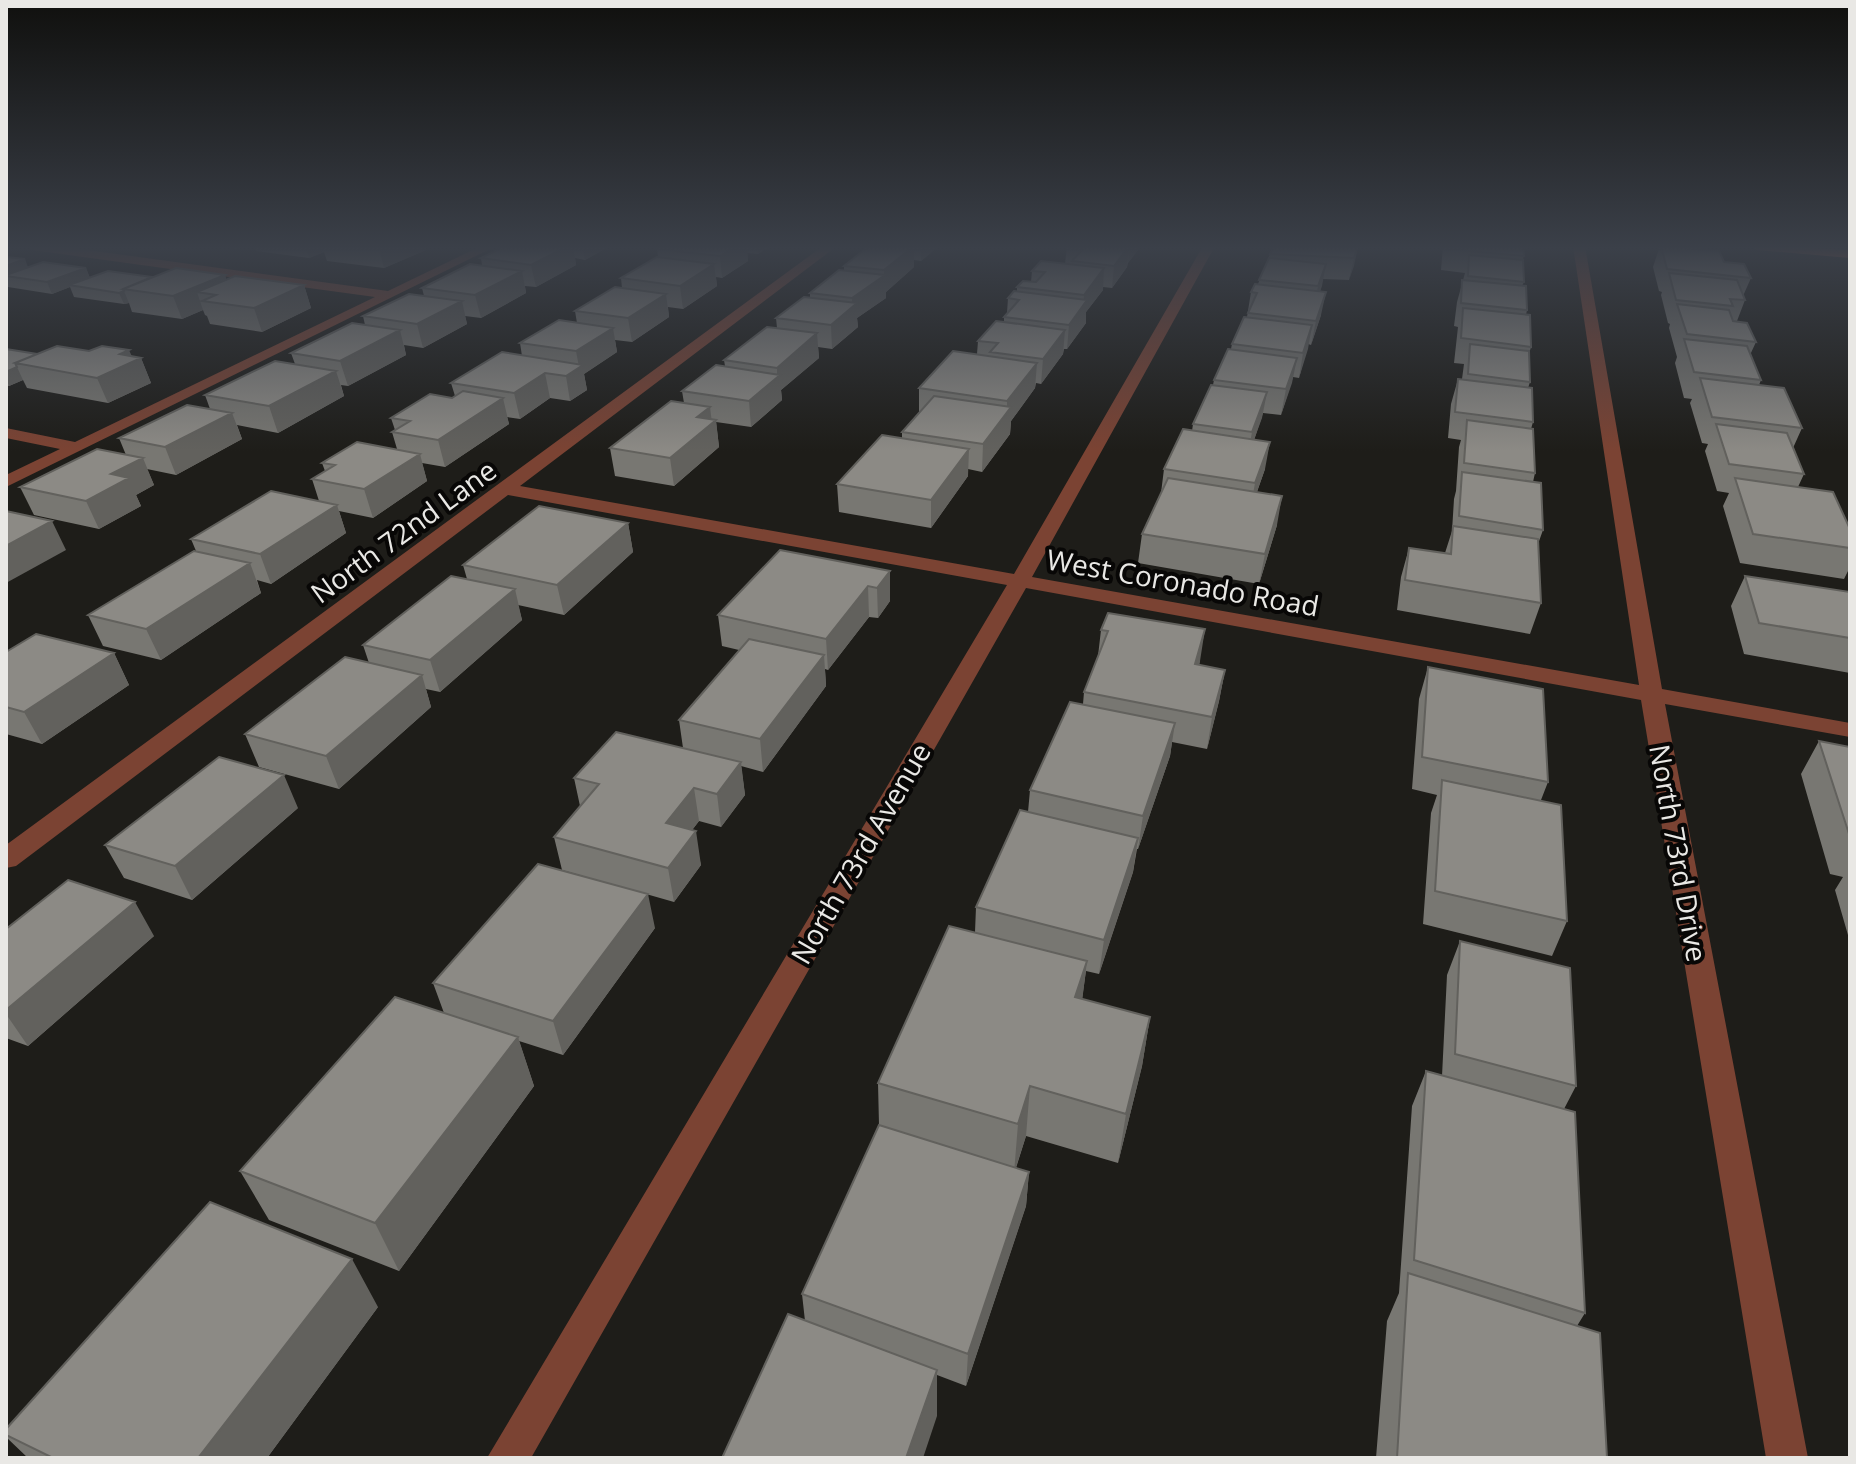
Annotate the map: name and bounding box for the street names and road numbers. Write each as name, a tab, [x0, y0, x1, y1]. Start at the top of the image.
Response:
street label: North 72nd Lane	[303, 451, 503, 611]
street label: West Coronado Road	[1044, 539, 1322, 625]
street label: North 73rd Avenue	[781, 736, 939, 970]
street label: North 73rd Drive	[1641, 741, 1717, 965]

